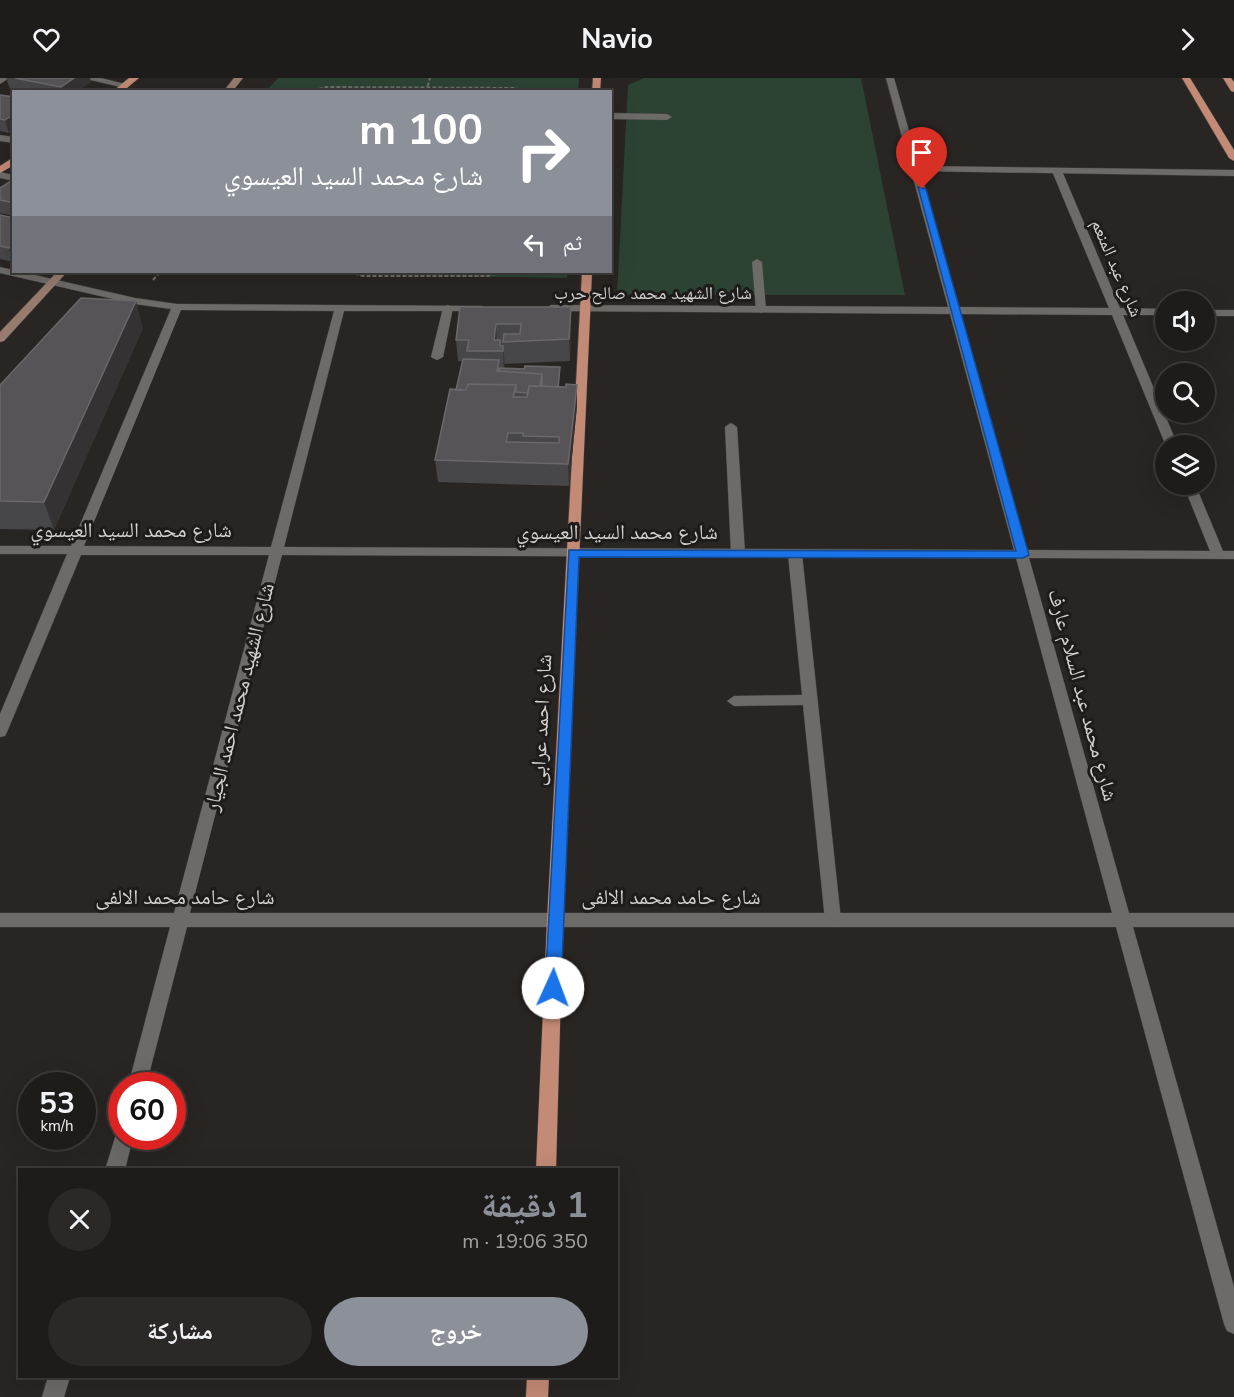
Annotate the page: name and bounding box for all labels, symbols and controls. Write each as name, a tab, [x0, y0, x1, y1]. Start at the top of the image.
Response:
text: Navio	[581, 21, 653, 58]
icon: heart	[30, 23, 63, 56]
icon: forward	[1171, 23, 1204, 56]
text: 100 m	[359, 102, 483, 159]
icon: right	[504, 114, 582, 192]
pin	[896, 127, 947, 189]
icon: arrive	[905, 136, 938, 169]
text: شارع محمد السيد العيسوي	[224, 158, 483, 195]
street label: شارع عبد المنعم	[1086, 215, 1148, 321]
icon: left	[518, 228, 551, 261]
text: ثم	[563, 228, 582, 258]
street label: شارع الشهيد محمد صالح حرب	[554, 281, 752, 305]
map controls	[1155, 291, 1215, 495]
button: sound	[1155, 291, 1215, 351]
button: search	[1155, 363, 1215, 423]
button: layers	[1155, 435, 1215, 495]
street label: شارع محمد السيد العيسوي	[30, 516, 232, 546]
street label: شارع محمد السيد العيسوي	[516, 518, 718, 548]
street label: شارع الشهيد محمد احمد الجيار	[197, 580, 281, 815]
street label: شارع محمد عبد السلام عارف	[1041, 586, 1125, 804]
street label: شارع احمد عرابى	[524, 653, 558, 787]
street label: شارع حامد محمد الالفى	[95, 883, 275, 911]
street label: شارع حامد محمد الالفى	[581, 883, 761, 911]
position arrow	[521, 956, 585, 1020]
speed limit sign: 60	[108, 1072, 186, 1150]
text: 53	[39, 1083, 75, 1124]
text: km/h	[40, 1116, 74, 1136]
text: 1 دقيقة	[481, 1181, 588, 1230]
button: close	[48, 1188, 111, 1251]
text: 350 m · 19:06	[462, 1228, 588, 1255]
button: مشاركة	[48, 1297, 312, 1366]
button: خروج	[324, 1297, 588, 1366]

